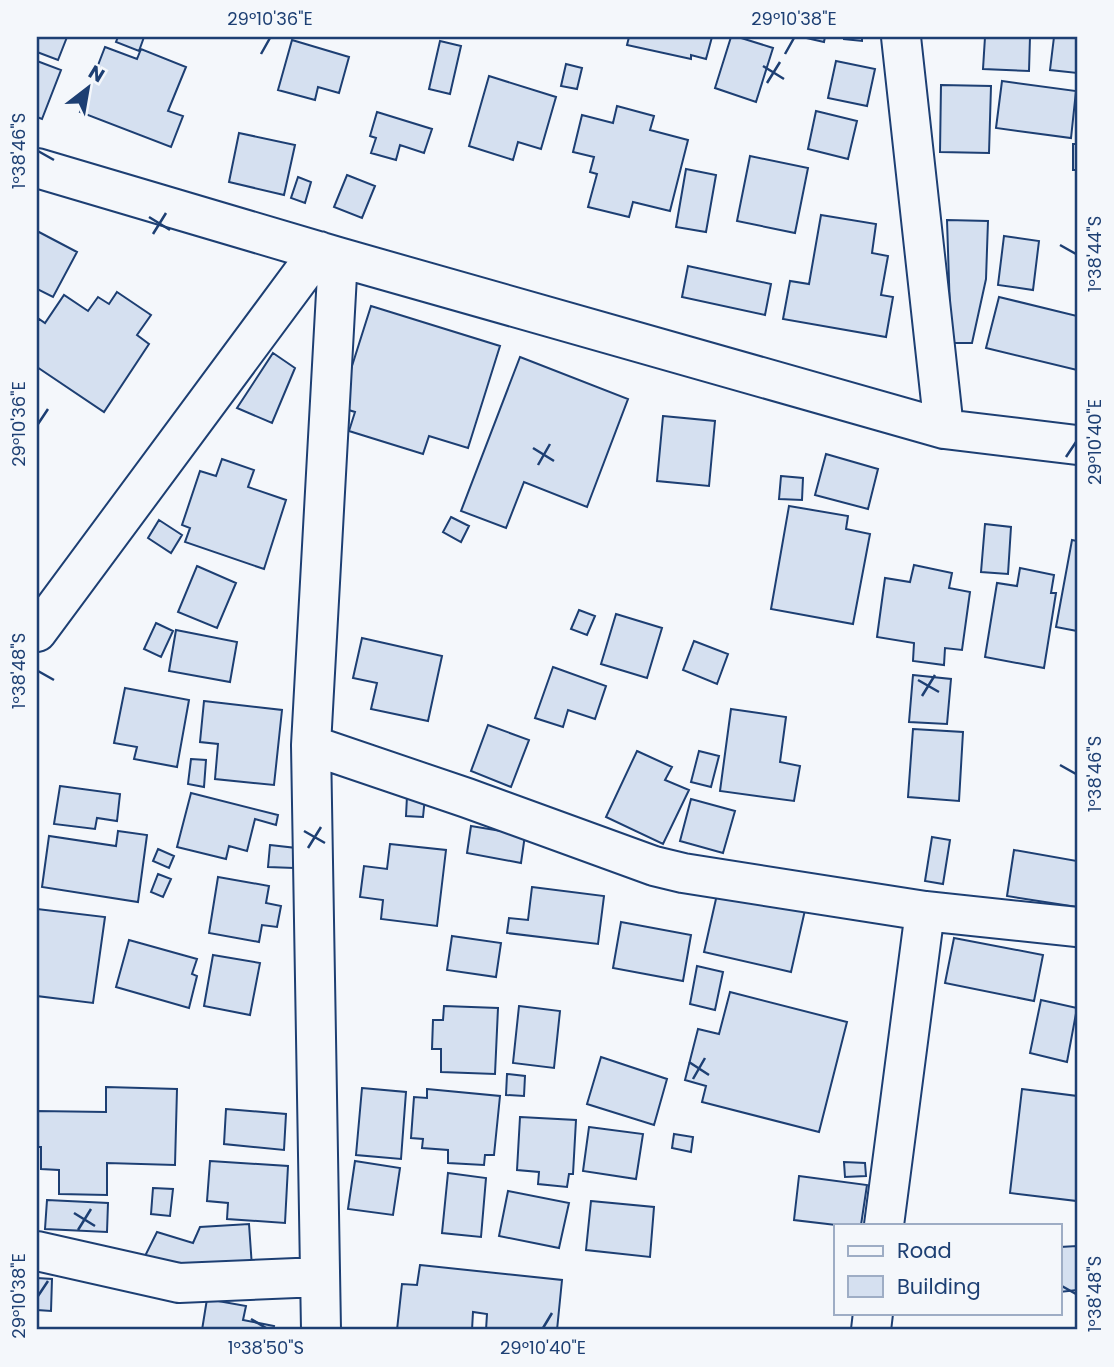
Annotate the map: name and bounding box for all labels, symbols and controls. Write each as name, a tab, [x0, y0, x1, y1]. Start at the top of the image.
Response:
text: 29°10'36"E	[227, 6, 313, 31]
text: 29°10'38"E	[751, 6, 837, 31]
north arrow	[52, 52, 122, 122]
text: N	[83, 59, 110, 89]
text: 1°38'46"S	[6, 113, 31, 189]
text: 1°38'44"S	[1082, 216, 1107, 292]
text: 29°10'36"E	[6, 381, 31, 467]
text: 29°10'40"E	[1082, 399, 1107, 485]
text: 1°38'48"S	[6, 633, 31, 709]
text: 1°38'46"S	[1082, 736, 1107, 812]
legend	[834, 1224, 1062, 1314]
text: Road	[897, 1236, 952, 1265]
text: 29°10'38"E	[6, 1253, 31, 1339]
text: 1°38'48"S	[1082, 1256, 1107, 1332]
text: Building	[897, 1272, 981, 1301]
text: 1°38'50"S	[228, 1335, 304, 1360]
text: 29°10'40"E	[500, 1335, 586, 1360]

